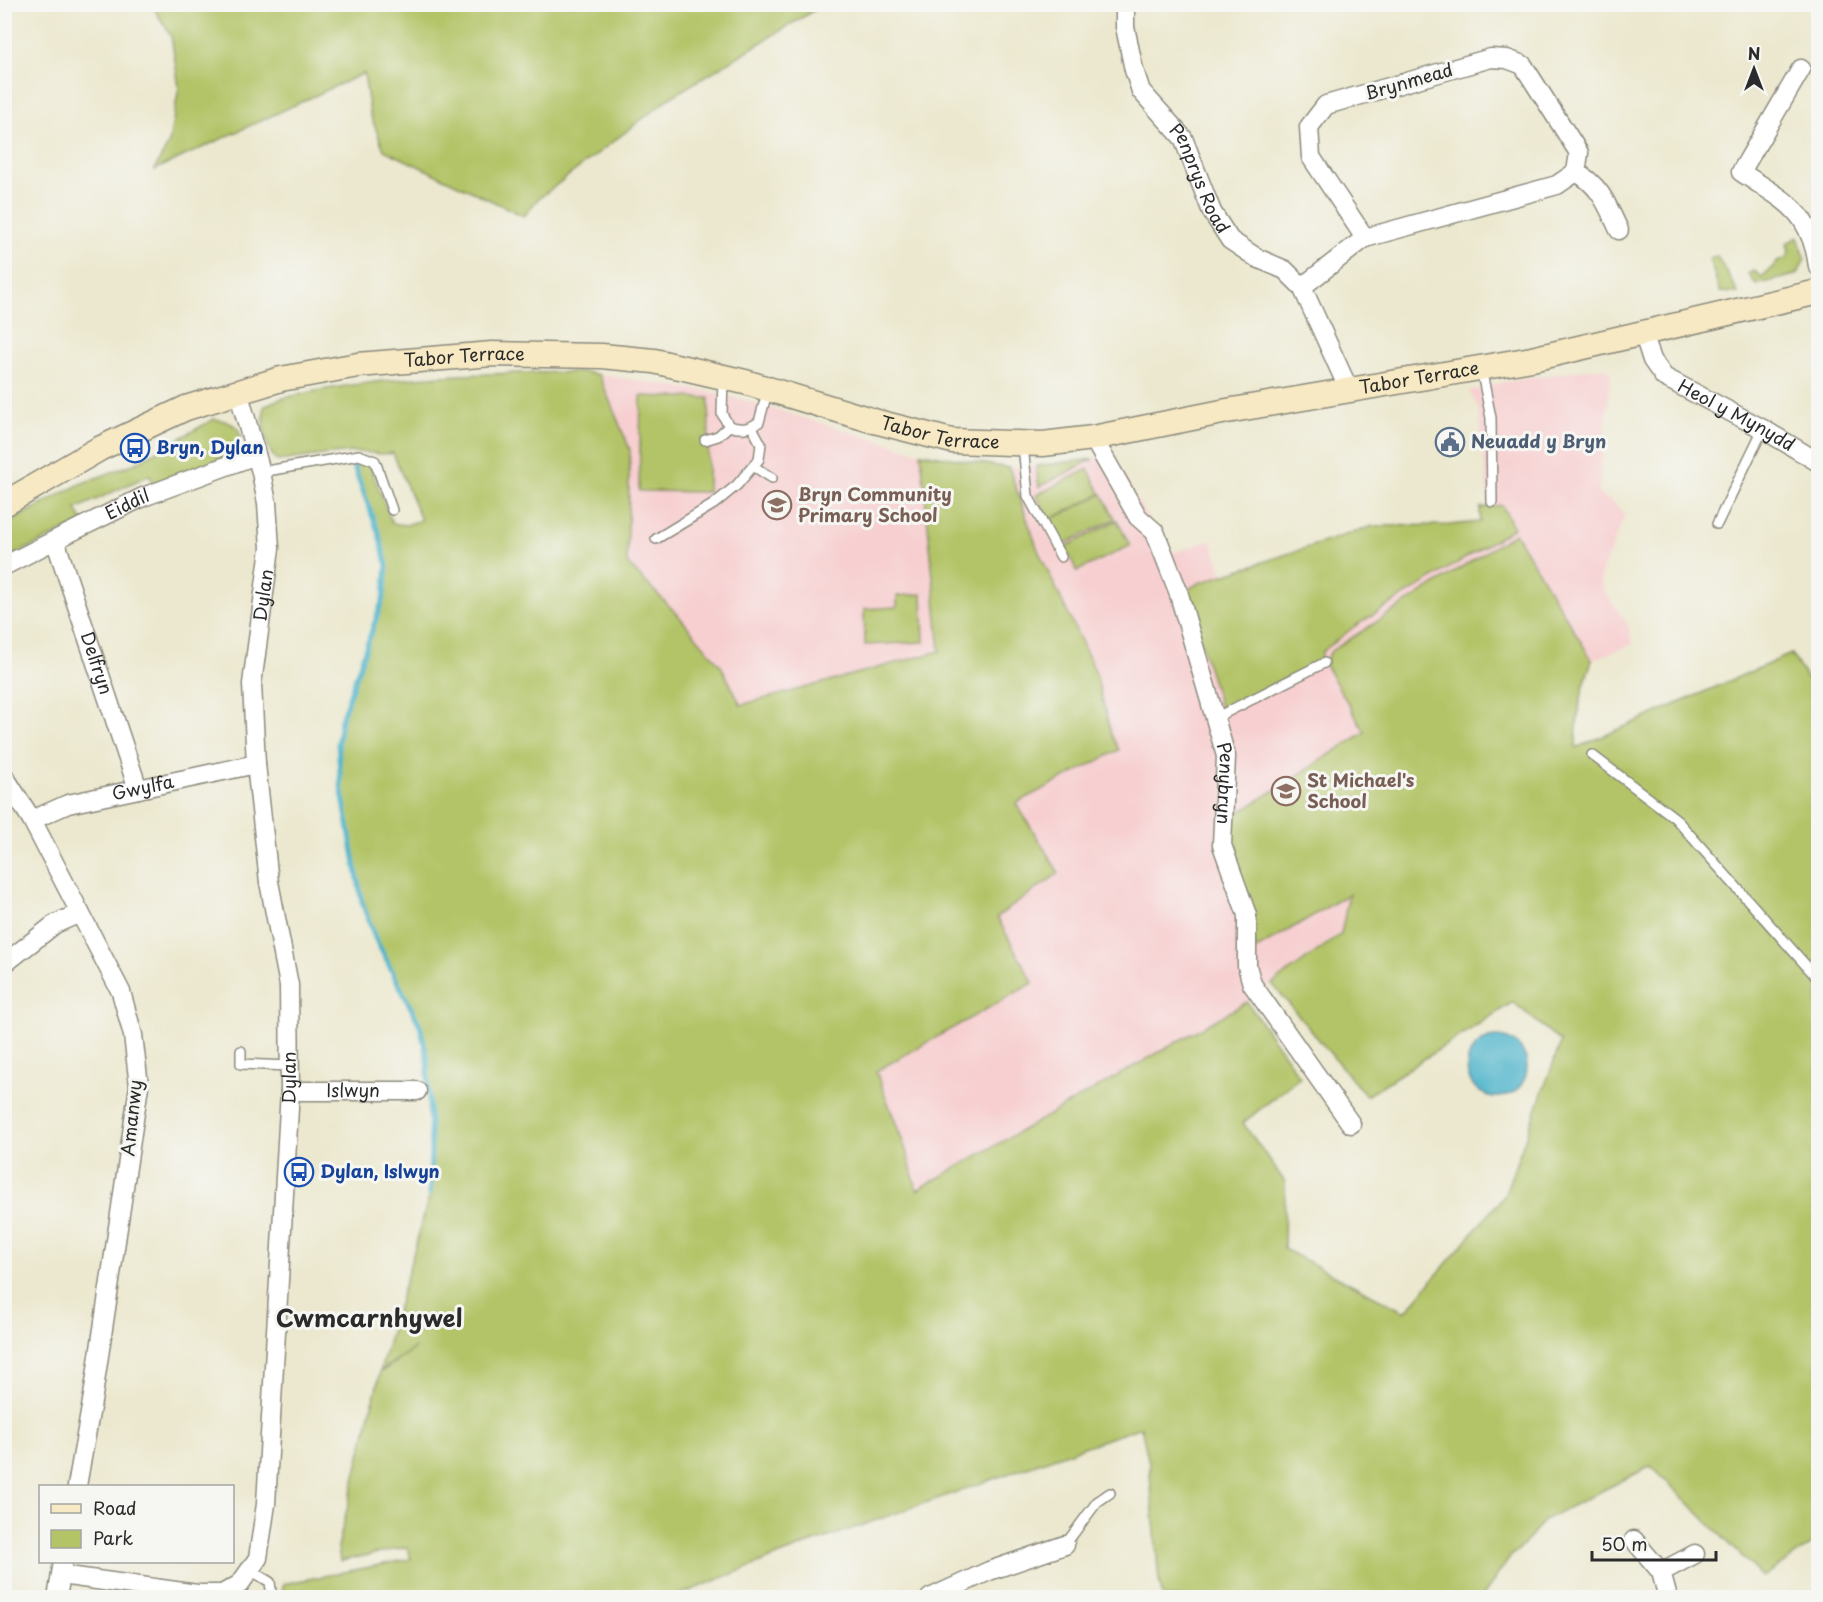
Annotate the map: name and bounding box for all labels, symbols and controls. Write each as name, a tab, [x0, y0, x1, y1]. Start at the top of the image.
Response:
north arrow	[1724, 39, 1784, 99]
text: N	[1748, 41, 1760, 65]
street label: Brynmead	[1361, 55, 1456, 106]
street label: Penprys Road	[1164, 117, 1237, 238]
street label: Tabor Terrace	[403, 339, 525, 373]
street label: Tabor Terrace	[1357, 353, 1481, 400]
street label: Heol y Mynydd	[1673, 372, 1800, 457]
street label: Tabor Terrace	[878, 408, 1000, 455]
public building icon: Neuadd y Bryn	[1434, 426, 1466, 458]
place label: Neuadd y Bryn	[1471, 427, 1606, 454]
bus stop icon: Bryn, Dylan	[119, 432, 151, 464]
place label: Bryn, Dylan	[156, 433, 264, 460]
place label: Bryn Community Primary School	[798, 480, 952, 528]
street label: Eiddil	[100, 481, 153, 526]
school or university icon: Bryn Community Primary School	[761, 489, 793, 521]
street label: Dylan	[245, 567, 279, 623]
street label: Delfryn	[75, 628, 121, 698]
street label: Penybryn	[1211, 739, 1241, 825]
place label: St Michael's School	[1307, 766, 1415, 814]
street label: Gwylfa	[109, 767, 177, 806]
school or university icon: St Michael's School	[1270, 775, 1302, 807]
street label: Dylan	[274, 1051, 302, 1105]
street label: Islwyn	[326, 1076, 380, 1103]
street label: Amanwy	[113, 1078, 148, 1157]
bus stop icon: Dylan, Islwyn	[283, 1156, 315, 1188]
place label: Dylan, Islwyn	[320, 1157, 440, 1184]
district label: Cwmcarnhywel	[276, 1299, 462, 1335]
legend	[39, 1485, 234, 1563]
text: Road	[93, 1494, 137, 1521]
text: Park	[93, 1524, 133, 1551]
scale bar	[1592, 1524, 1716, 1562]
text: 50 m	[1601, 1530, 1648, 1557]

